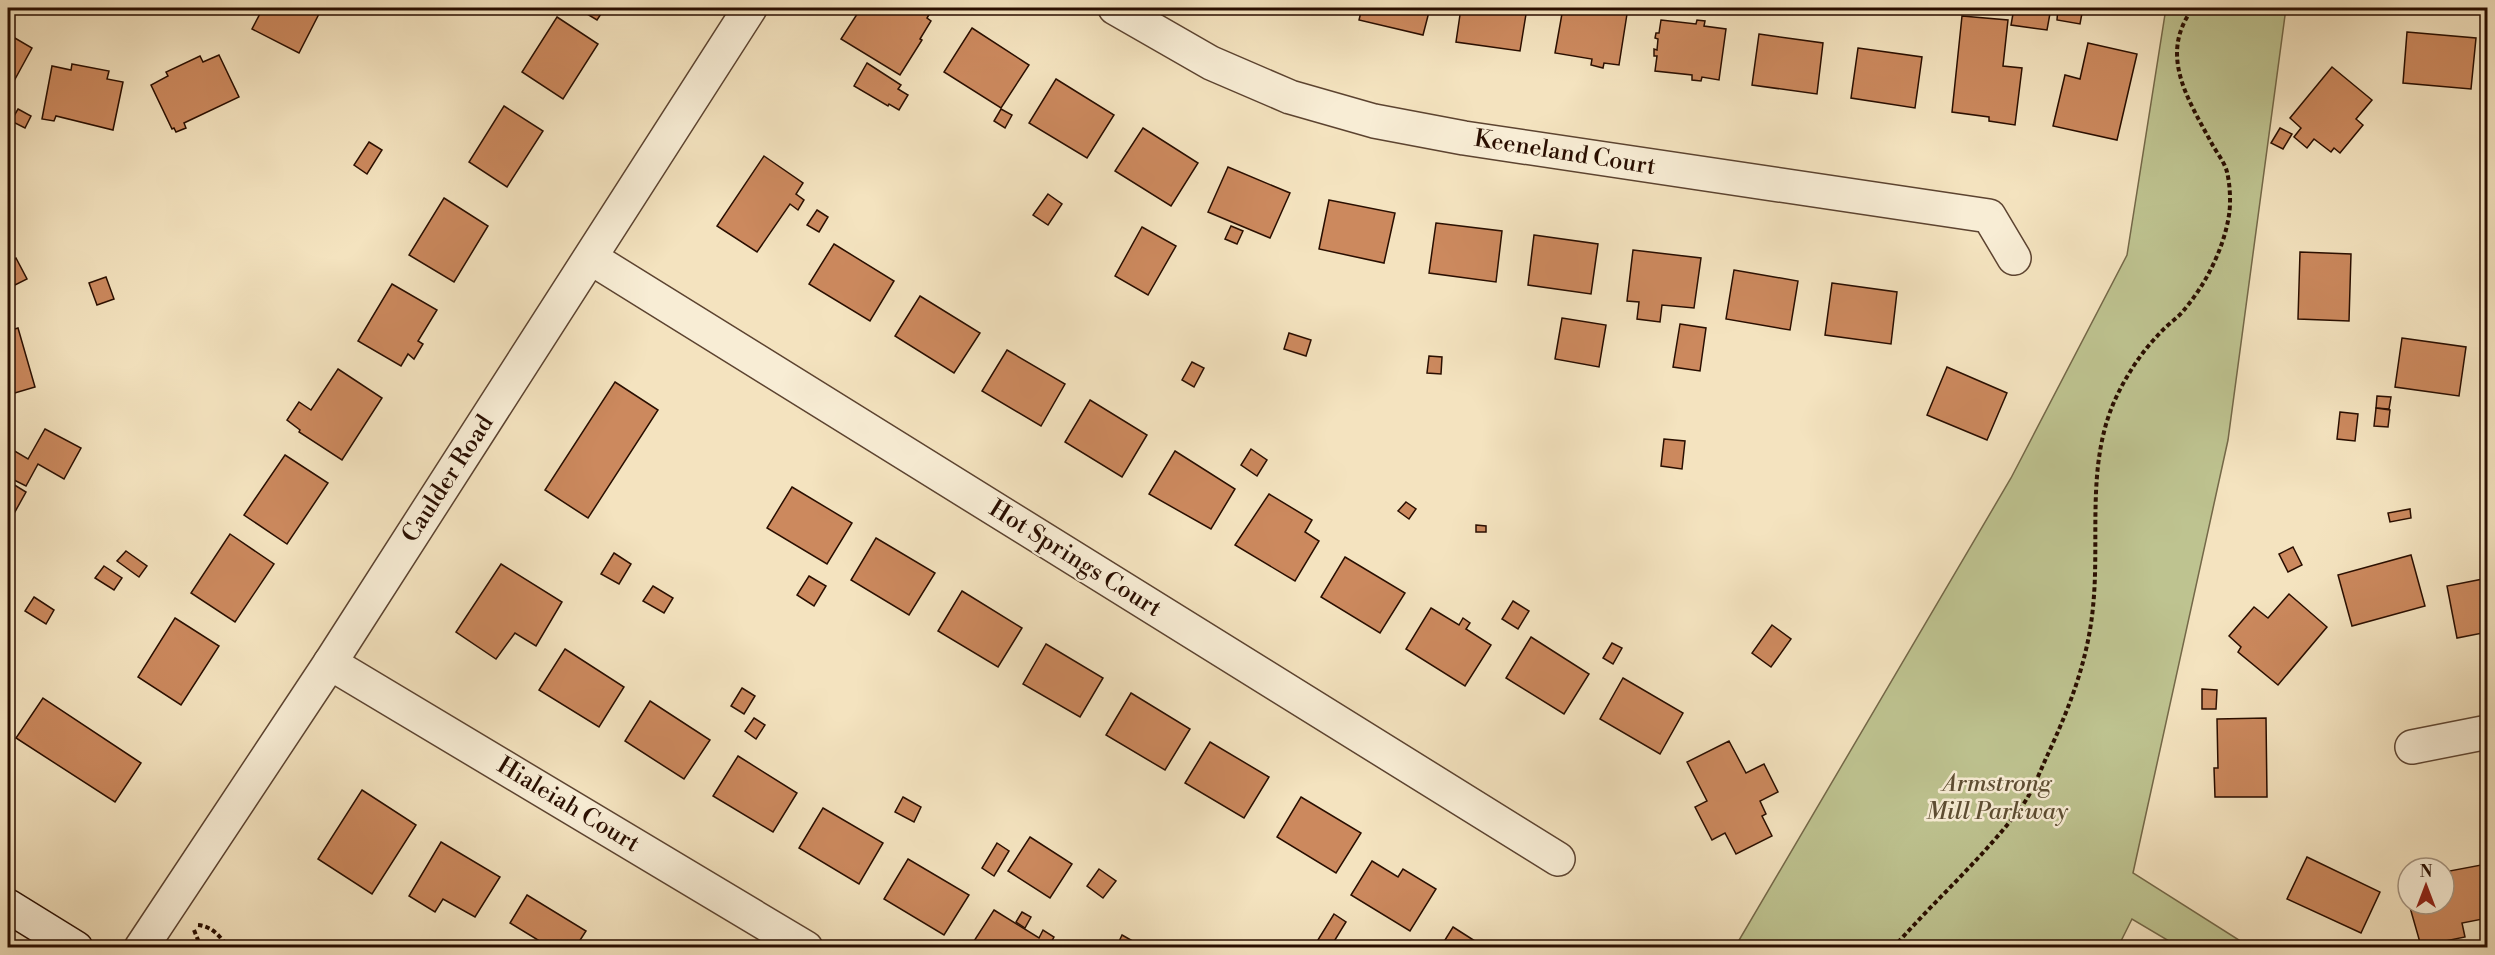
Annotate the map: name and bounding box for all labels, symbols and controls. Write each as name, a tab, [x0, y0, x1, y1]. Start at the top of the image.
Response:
street label: Keeneland Court	[1472, 124, 1658, 182]
street label: Caulder Road	[396, 409, 501, 548]
street label: Hot Springs Court	[983, 494, 1167, 624]
street label: Hialeiah Court	[491, 751, 645, 860]
park label: Armstrong Mill Parkway	[1926, 769, 2068, 827]
north arrow	[2396, 856, 2456, 916]
text: N	[2420, 862, 2433, 882]

